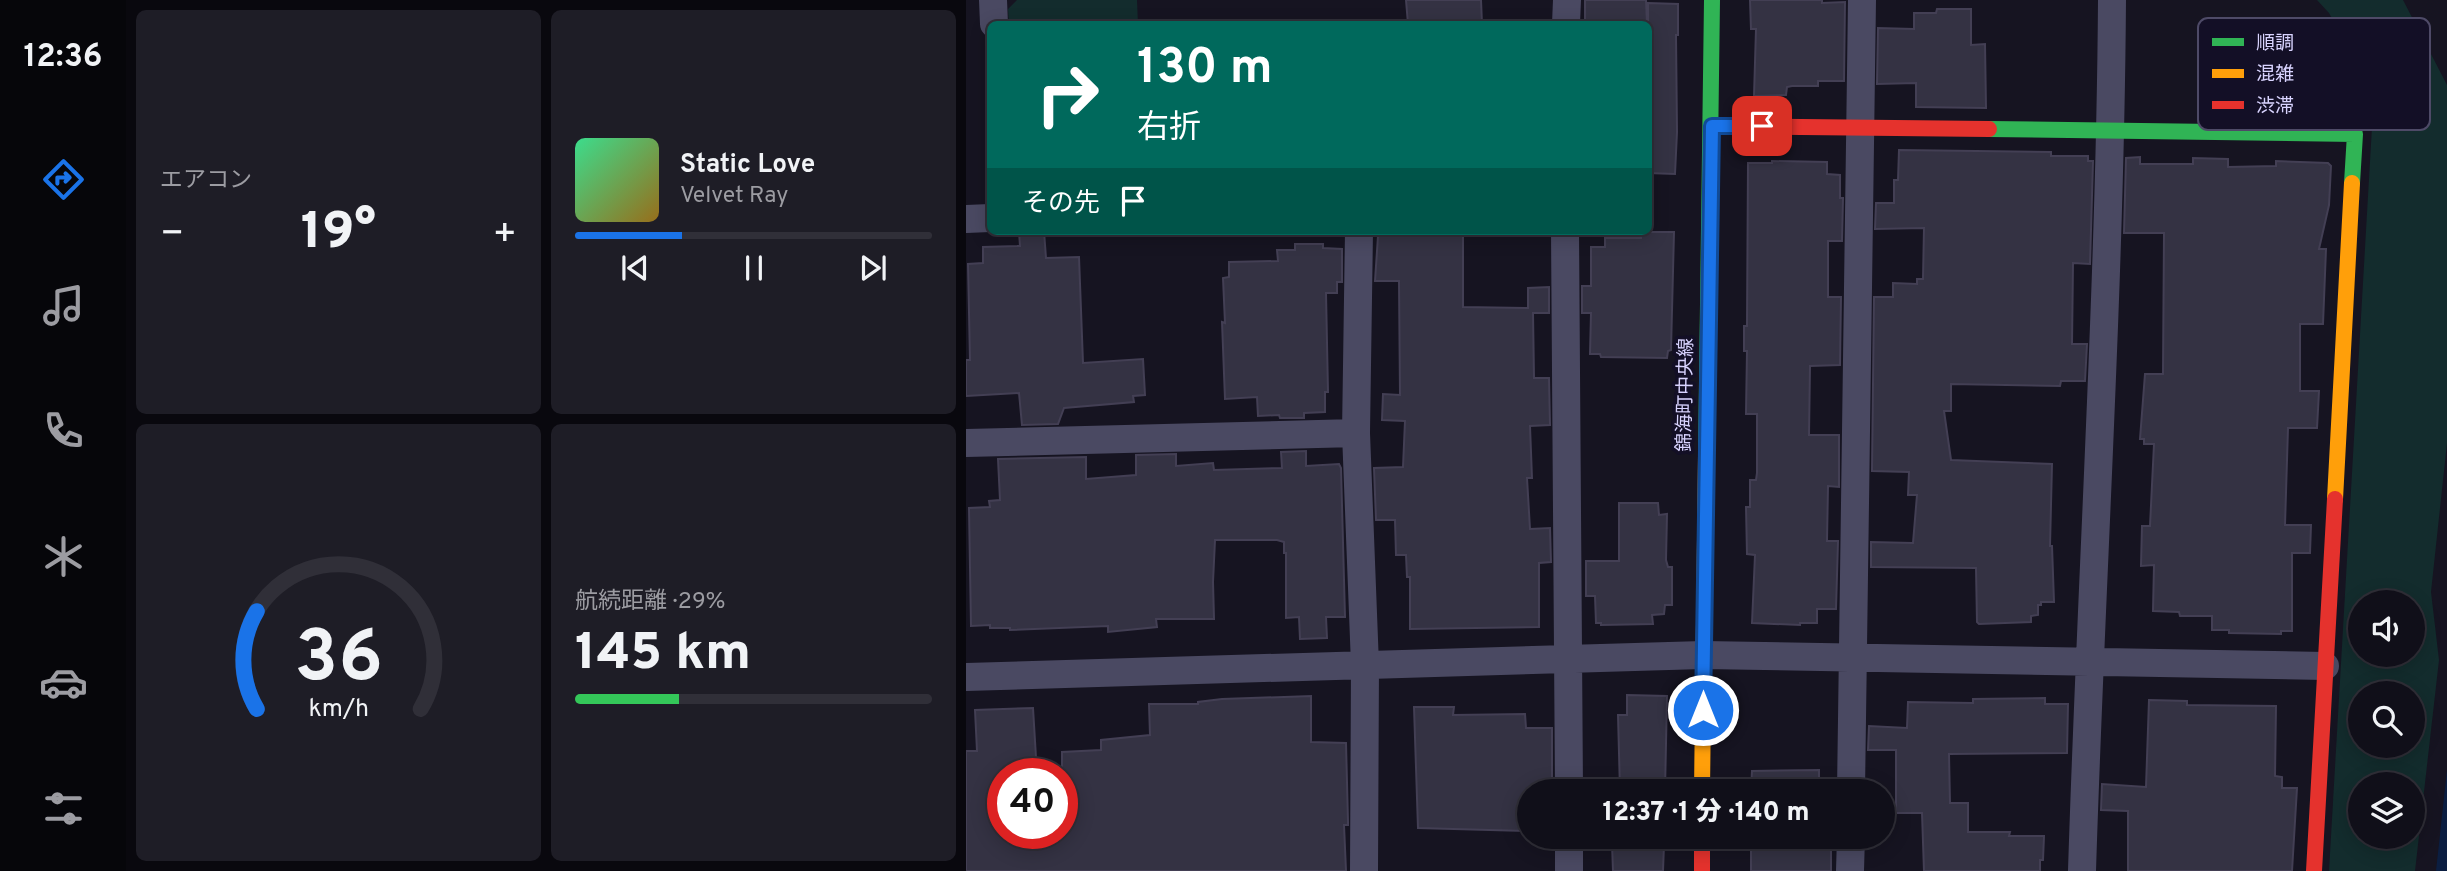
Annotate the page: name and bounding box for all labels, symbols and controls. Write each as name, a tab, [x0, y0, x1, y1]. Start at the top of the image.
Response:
legend	[2198, 18, 2430, 130]
text: 順調	[2256, 32, 2294, 56]
text: 12:36	[24, 38, 103, 78]
text: 130 m	[1137, 39, 1273, 101]
icon: right	[1022, 49, 1113, 140]
text: 混雑	[2256, 63, 2294, 87]
text: 渋滞	[2256, 95, 2294, 119]
pin	[1732, 96, 1792, 156]
icon: arrive	[1743, 107, 1781, 145]
text: 右折	[1137, 109, 1201, 149]
text: Static Love	[680, 149, 815, 182]
icon: directions	[39, 155, 88, 204]
text: エアコン	[160, 167, 252, 196]
text: Velvet Ray	[680, 182, 788, 211]
icon: arrive	[1114, 182, 1152, 220]
text: その先	[1022, 188, 1100, 221]
text: 19°	[301, 201, 376, 267]
text: −	[160, 211, 185, 260]
text: +	[492, 211, 517, 260]
icon: previous	[616, 249, 654, 287]
icon: pause	[735, 249, 773, 287]
icon: next	[854, 249, 892, 287]
icon: music	[39, 281, 88, 330]
street label: 錦海町中央線	[1673, 338, 1699, 452]
icon: phone	[39, 406, 88, 455]
icon: climate	[39, 532, 88, 581]
text: 航続距離 · 29%	[575, 588, 726, 617]
map controls	[2348, 590, 2425, 849]
button: sound	[2348, 590, 2425, 667]
text: 36	[294, 615, 383, 707]
text: 145 km	[575, 622, 751, 688]
icon: car	[39, 658, 88, 707]
position arrow	[1666, 673, 1740, 747]
button: search	[2348, 681, 2425, 758]
text: km/h	[308, 693, 369, 725]
speed limit sign: 40	[987, 758, 1078, 849]
button: layers	[2348, 772, 2425, 849]
icon: filters	[39, 784, 88, 833]
text: 12:37 · 1 分 · 140 m	[1603, 797, 1810, 830]

